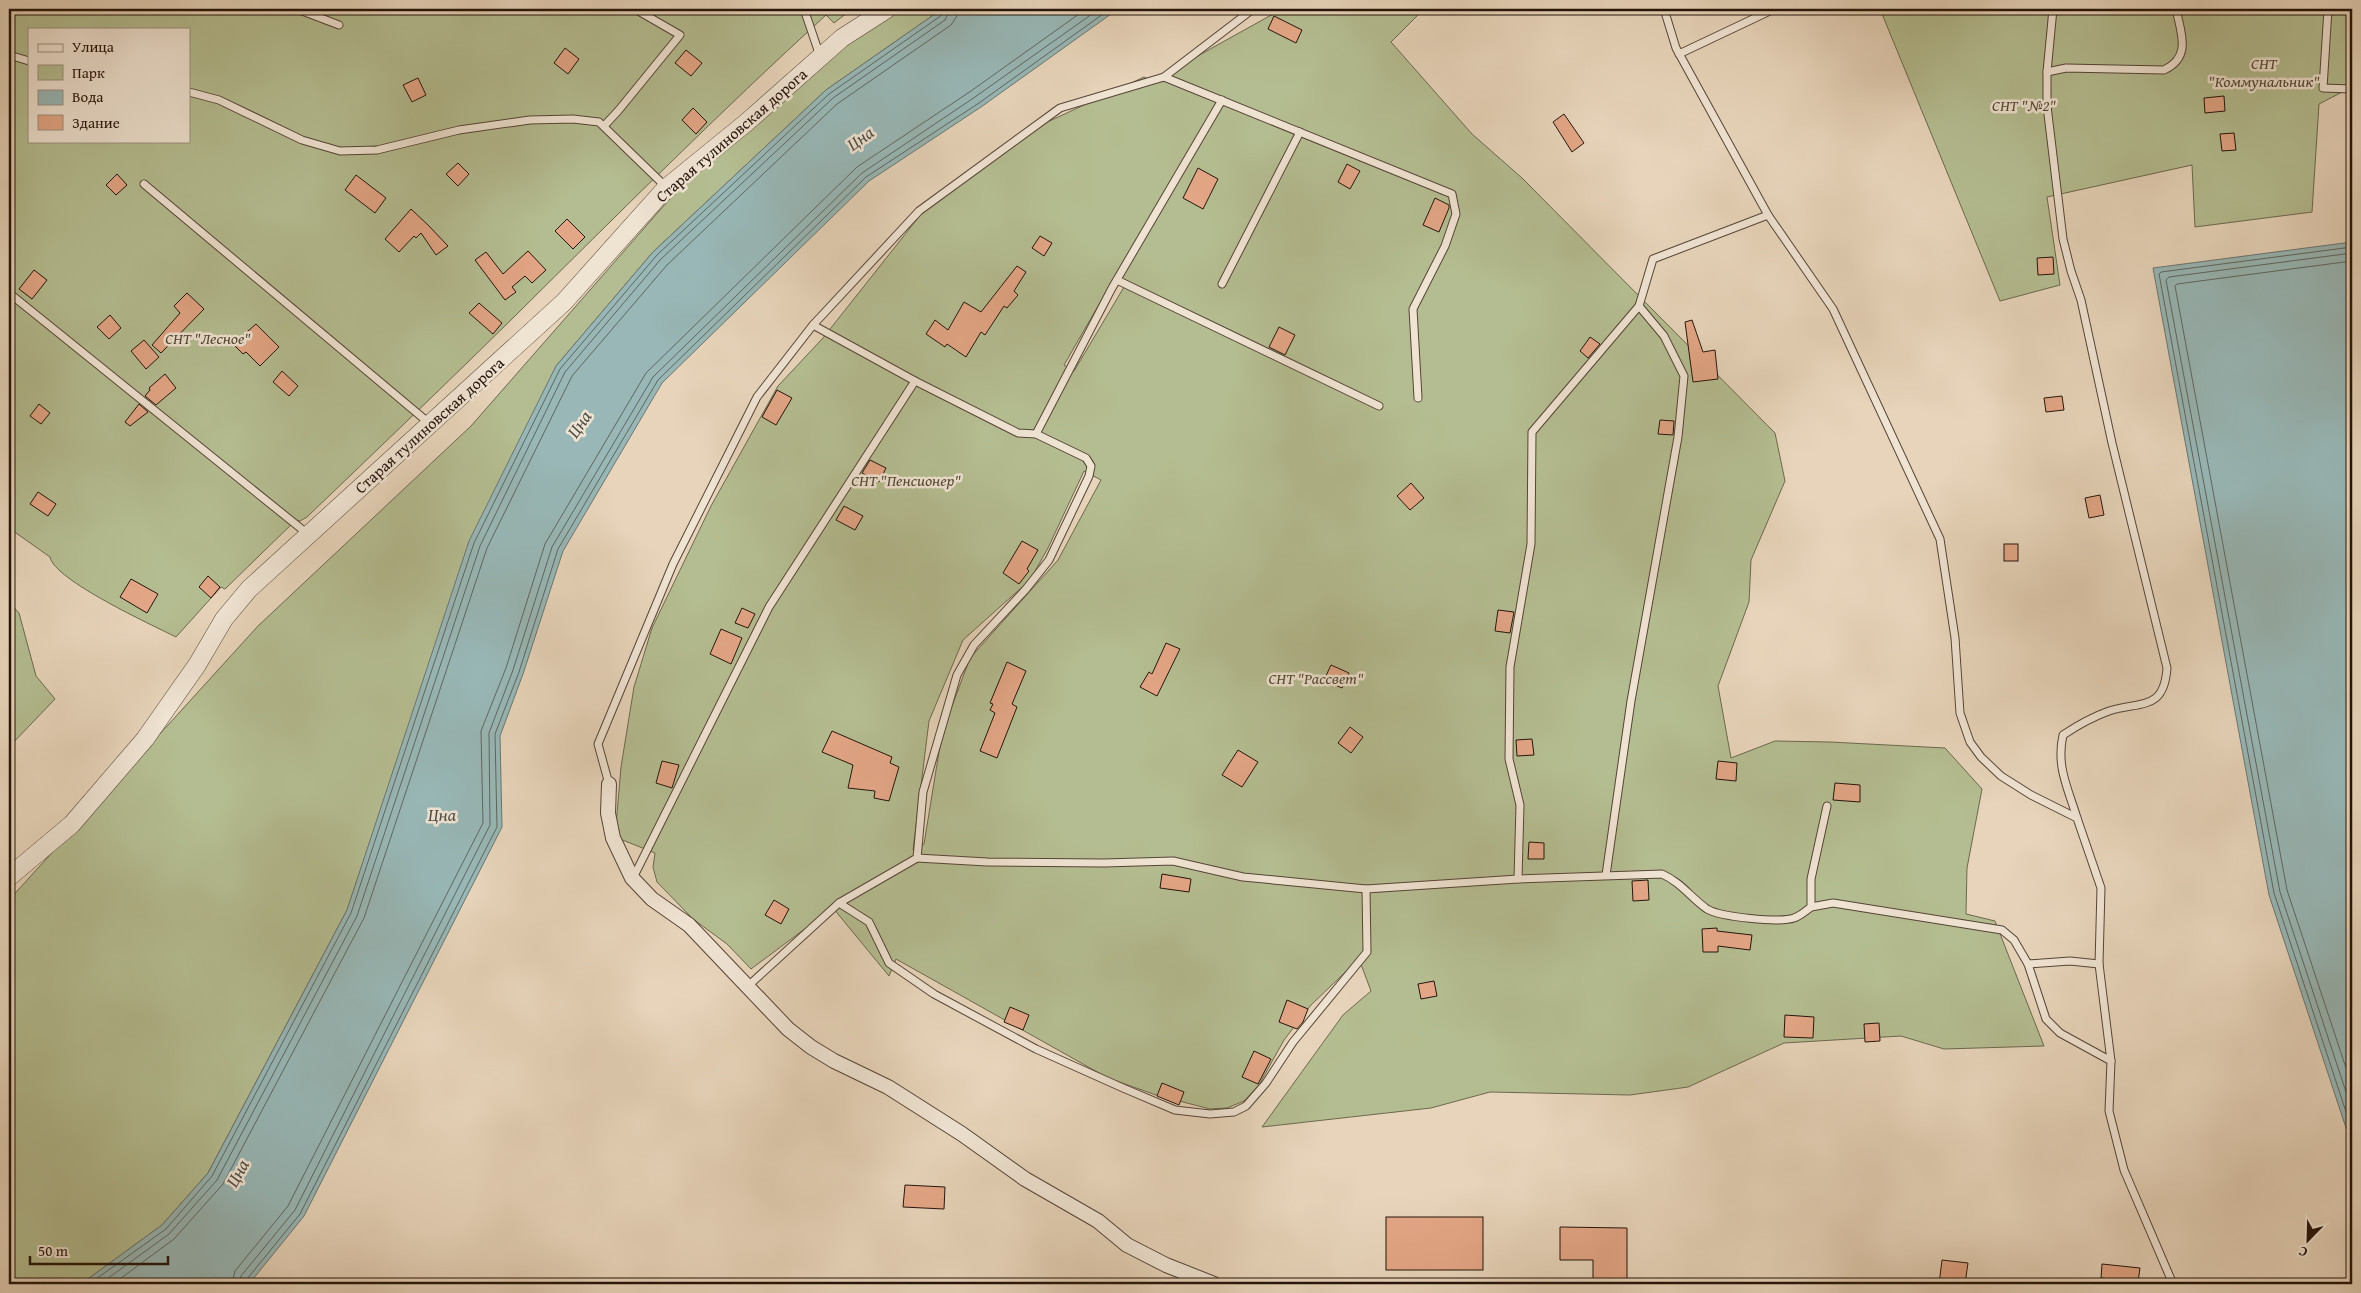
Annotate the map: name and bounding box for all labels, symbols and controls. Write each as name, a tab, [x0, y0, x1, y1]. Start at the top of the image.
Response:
legend	[28, 28, 190, 142]
text: Улица	[72, 36, 115, 57]
park label: СНТ "Коммунальник"	[2208, 51, 2320, 93]
text: Парк	[72, 62, 105, 83]
street label: Старая тулиновская дорога	[650, 62, 812, 208]
text: Вода	[72, 86, 104, 107]
park label: СНТ "№2"	[1992, 93, 2057, 117]
text: Здание	[72, 112, 120, 133]
water label: Цна	[841, 118, 880, 157]
park label: СНТ "Лесное"	[165, 326, 251, 350]
street label: Старая тулиновская дорога	[349, 351, 509, 499]
water label: Цна	[560, 404, 598, 443]
park label: СНТ "Пенсионер"	[851, 468, 961, 492]
park label: СНТ "Рассвет"	[1268, 666, 1364, 690]
water label: Цна	[428, 801, 457, 828]
water label: Цна	[218, 1154, 256, 1192]
north arrow	[2284, 1216, 2334, 1266]
scale bar	[30, 1233, 168, 1265]
text: 50 m	[38, 1240, 69, 1261]
text: С	[2295, 1241, 2310, 1263]

